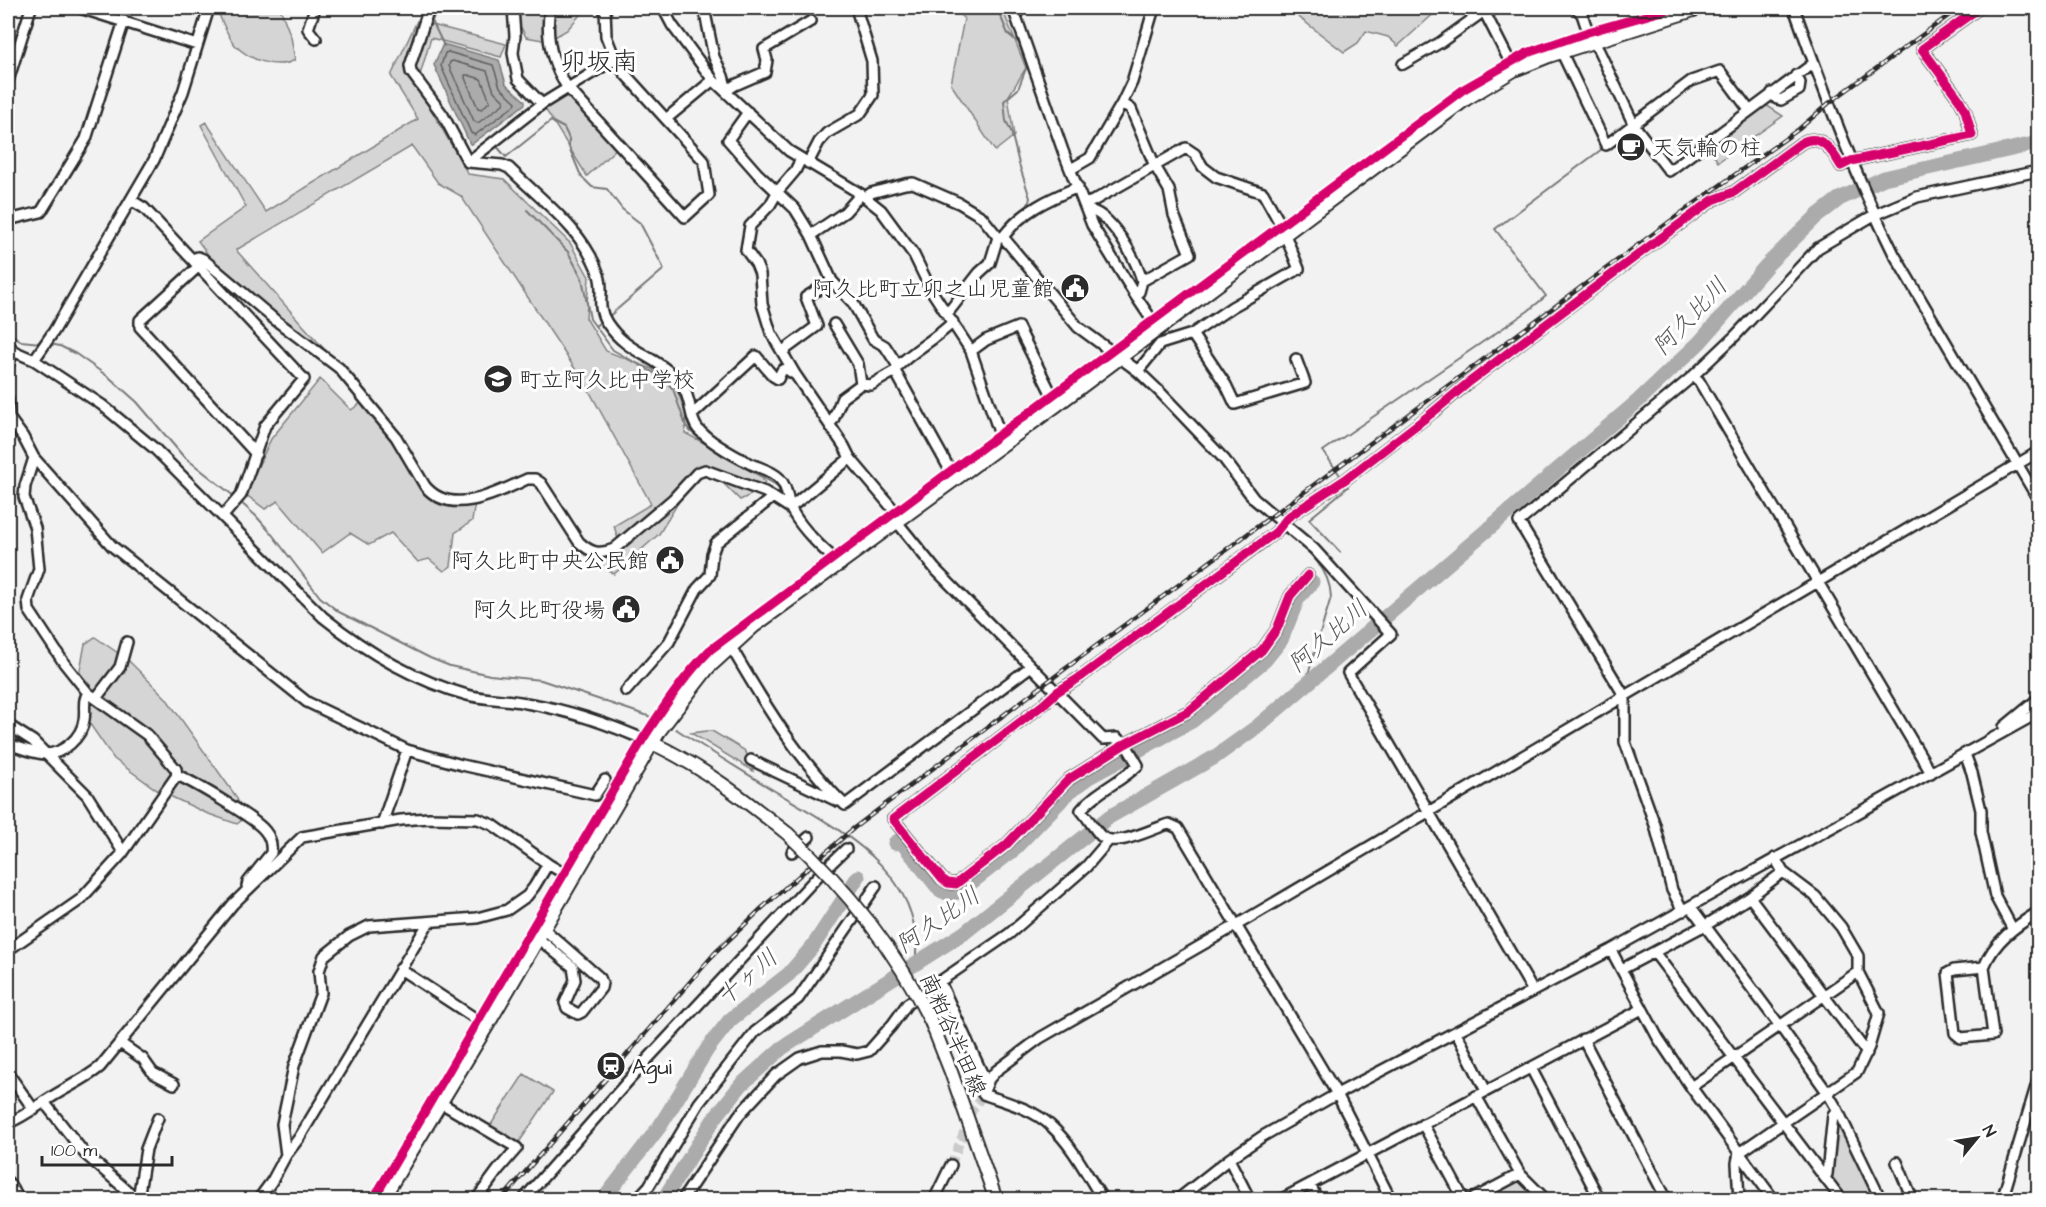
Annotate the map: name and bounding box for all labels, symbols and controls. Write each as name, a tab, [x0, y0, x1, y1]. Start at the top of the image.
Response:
district label: 卯坂南	[560, 44, 638, 80]
cafe icon: 天気輪の柱	[1615, 131, 1647, 163]
place label: 天気輪の柱	[1652, 133, 1762, 164]
water label: 阿久比川	[1646, 270, 1736, 363]
public building icon: 阿久比町立卯之山児童館	[1059, 272, 1091, 304]
place label: 阿久比町立卯之山児童館	[812, 274, 1054, 305]
school or university icon: 町立阿久比中学校	[482, 363, 514, 395]
place label: 町立阿久比中学校	[519, 365, 695, 396]
public building icon: 阿久比町中央公民館	[654, 544, 686, 576]
place label: 阿久比町中央公民館	[451, 546, 649, 577]
water label: 阿久比川	[1281, 592, 1376, 681]
public building icon: 阿久比町役場	[610, 593, 642, 625]
place label: 阿久比町役場	[473, 595, 605, 626]
water label: 阿久比川	[890, 879, 988, 962]
water label: 十ヶ川	[709, 941, 786, 1014]
street label: 南粕谷半田線	[912, 968, 994, 1101]
station icon: Agui	[595, 1050, 627, 1082]
place label: Agui	[632, 1052, 672, 1084]
north arrow	[1947, 1108, 2007, 1168]
text: N	[1977, 1121, 2001, 1141]
scale bar	[42, 1129, 172, 1167]
text: 100 m	[51, 1138, 97, 1163]

